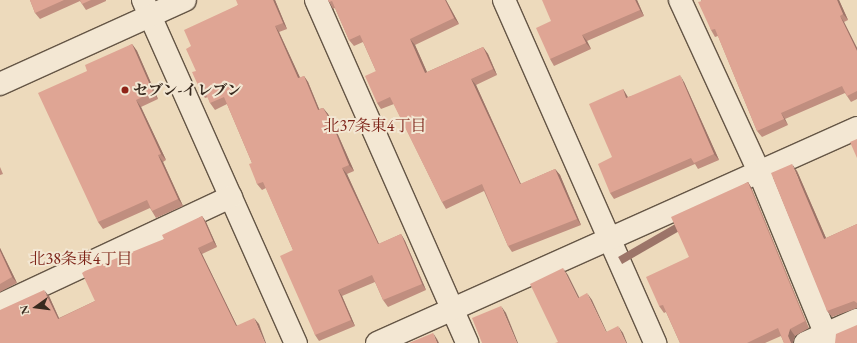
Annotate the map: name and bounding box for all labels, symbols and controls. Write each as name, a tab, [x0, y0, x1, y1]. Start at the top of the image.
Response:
place label: セブン-イレブン	[133, 81, 243, 99]
marker: セブン-イレブン	[120, 85, 130, 95]
district label: 北37条東4丁目	[323, 116, 427, 136]
district label: 北38条東4丁目	[29, 249, 133, 269]
north arrow	[16, 287, 56, 327]
text: N	[16, 304, 32, 316]

